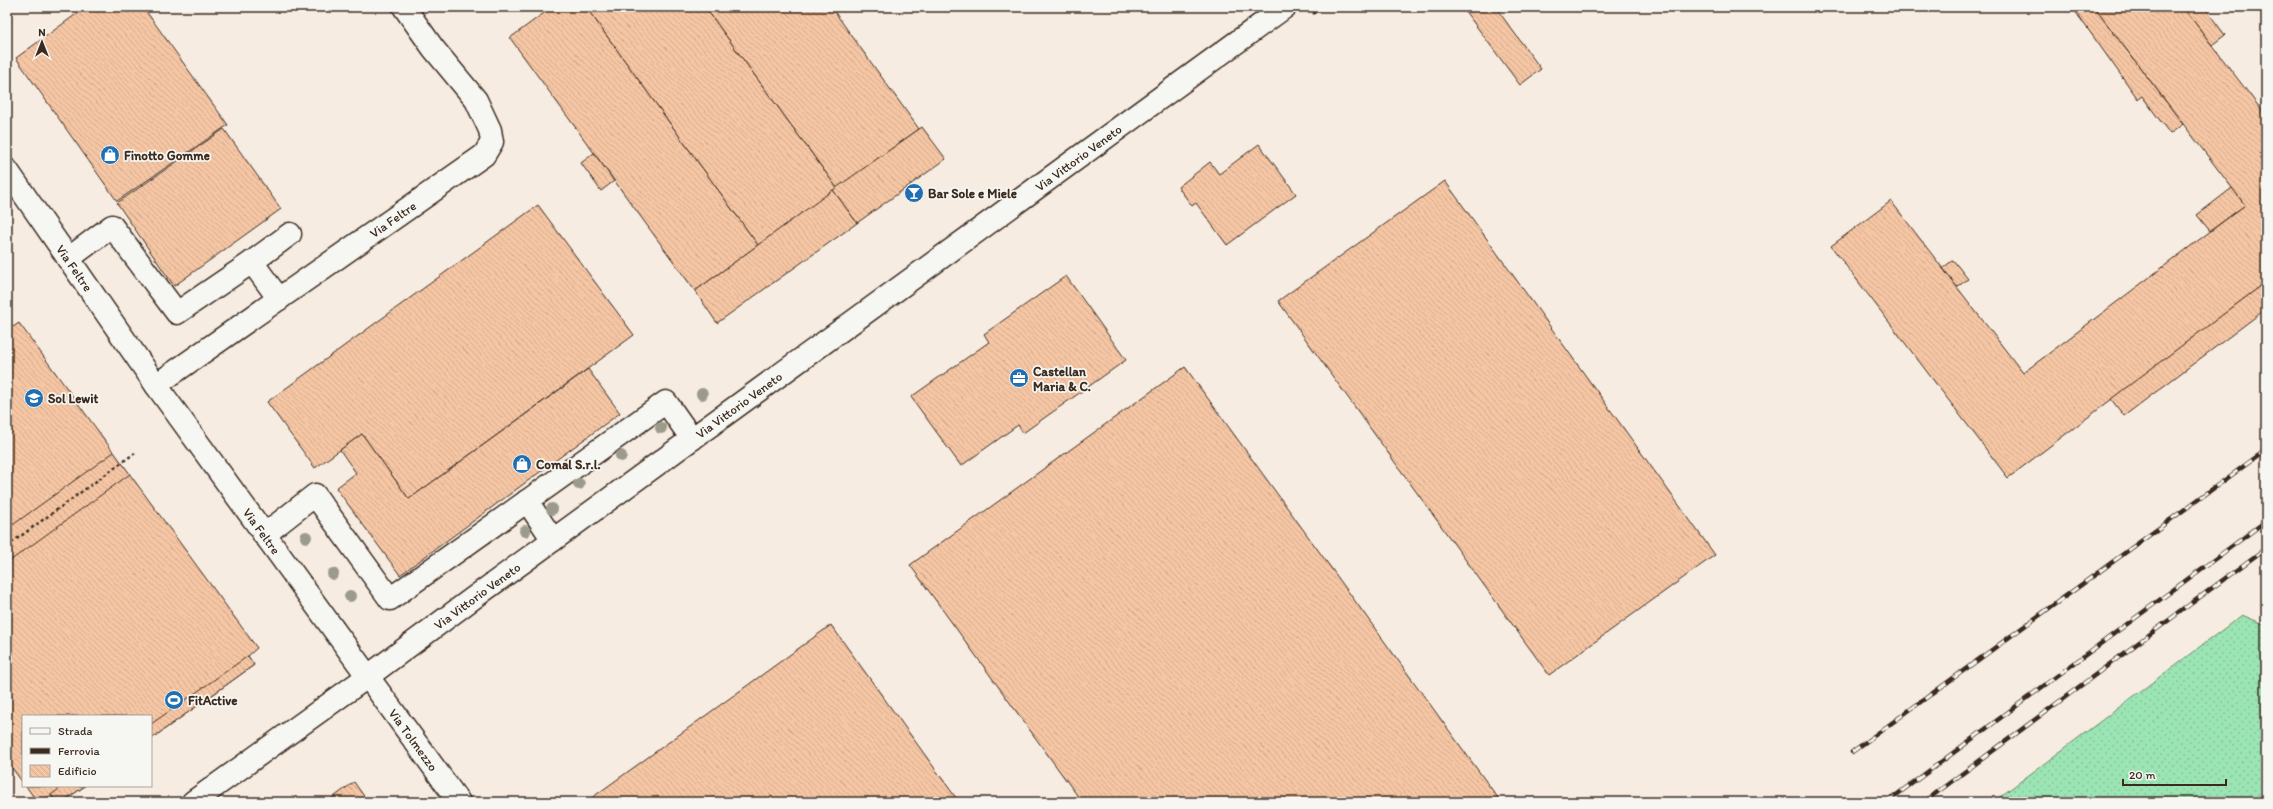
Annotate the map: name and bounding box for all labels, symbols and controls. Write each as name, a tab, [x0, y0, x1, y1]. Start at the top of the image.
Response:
north arrow	[22, 22, 62, 62]
text: N	[38, 26, 46, 39]
street label: Via Vittorio Veneto	[1032, 121, 1125, 194]
shop icon: Finotto Gomme	[99, 144, 121, 166]
place label: Finotto Gomme	[124, 148, 210, 163]
bar icon: Bar Sole e Miele	[903, 182, 925, 204]
place label: Bar Sole e Miele	[928, 186, 1017, 201]
street label: Via Feltre	[367, 198, 419, 241]
street label: Via Feltre	[53, 242, 96, 294]
place label: Castellan Maria & C.	[1033, 364, 1091, 394]
office icon: Castellan Maria & C.	[1008, 367, 1030, 389]
street label: Via Vittorio Veneto	[693, 368, 785, 442]
school or university icon: Sol Lewit	[23, 387, 45, 409]
place label: Sol Lewit	[48, 391, 98, 406]
shop icon: Comal S.r.l.	[511, 453, 533, 475]
place label: Comal S.r.l.	[536, 457, 601, 472]
street label: Via Feltre	[240, 505, 283, 557]
street label: Via Vittorio Veneto	[431, 559, 524, 633]
sports icon: FitActive	[163, 689, 185, 711]
place label: FitActive	[188, 693, 238, 708]
street label: Via Tolmezzo	[386, 706, 441, 774]
legend	[22, 715, 152, 787]
text: Strada	[58, 724, 93, 738]
text: Ferrovia	[58, 744, 100, 758]
scale bar	[2123, 761, 2226, 787]
text: Edificio	[58, 764, 97, 778]
text: 20 m	[2129, 768, 2156, 782]

